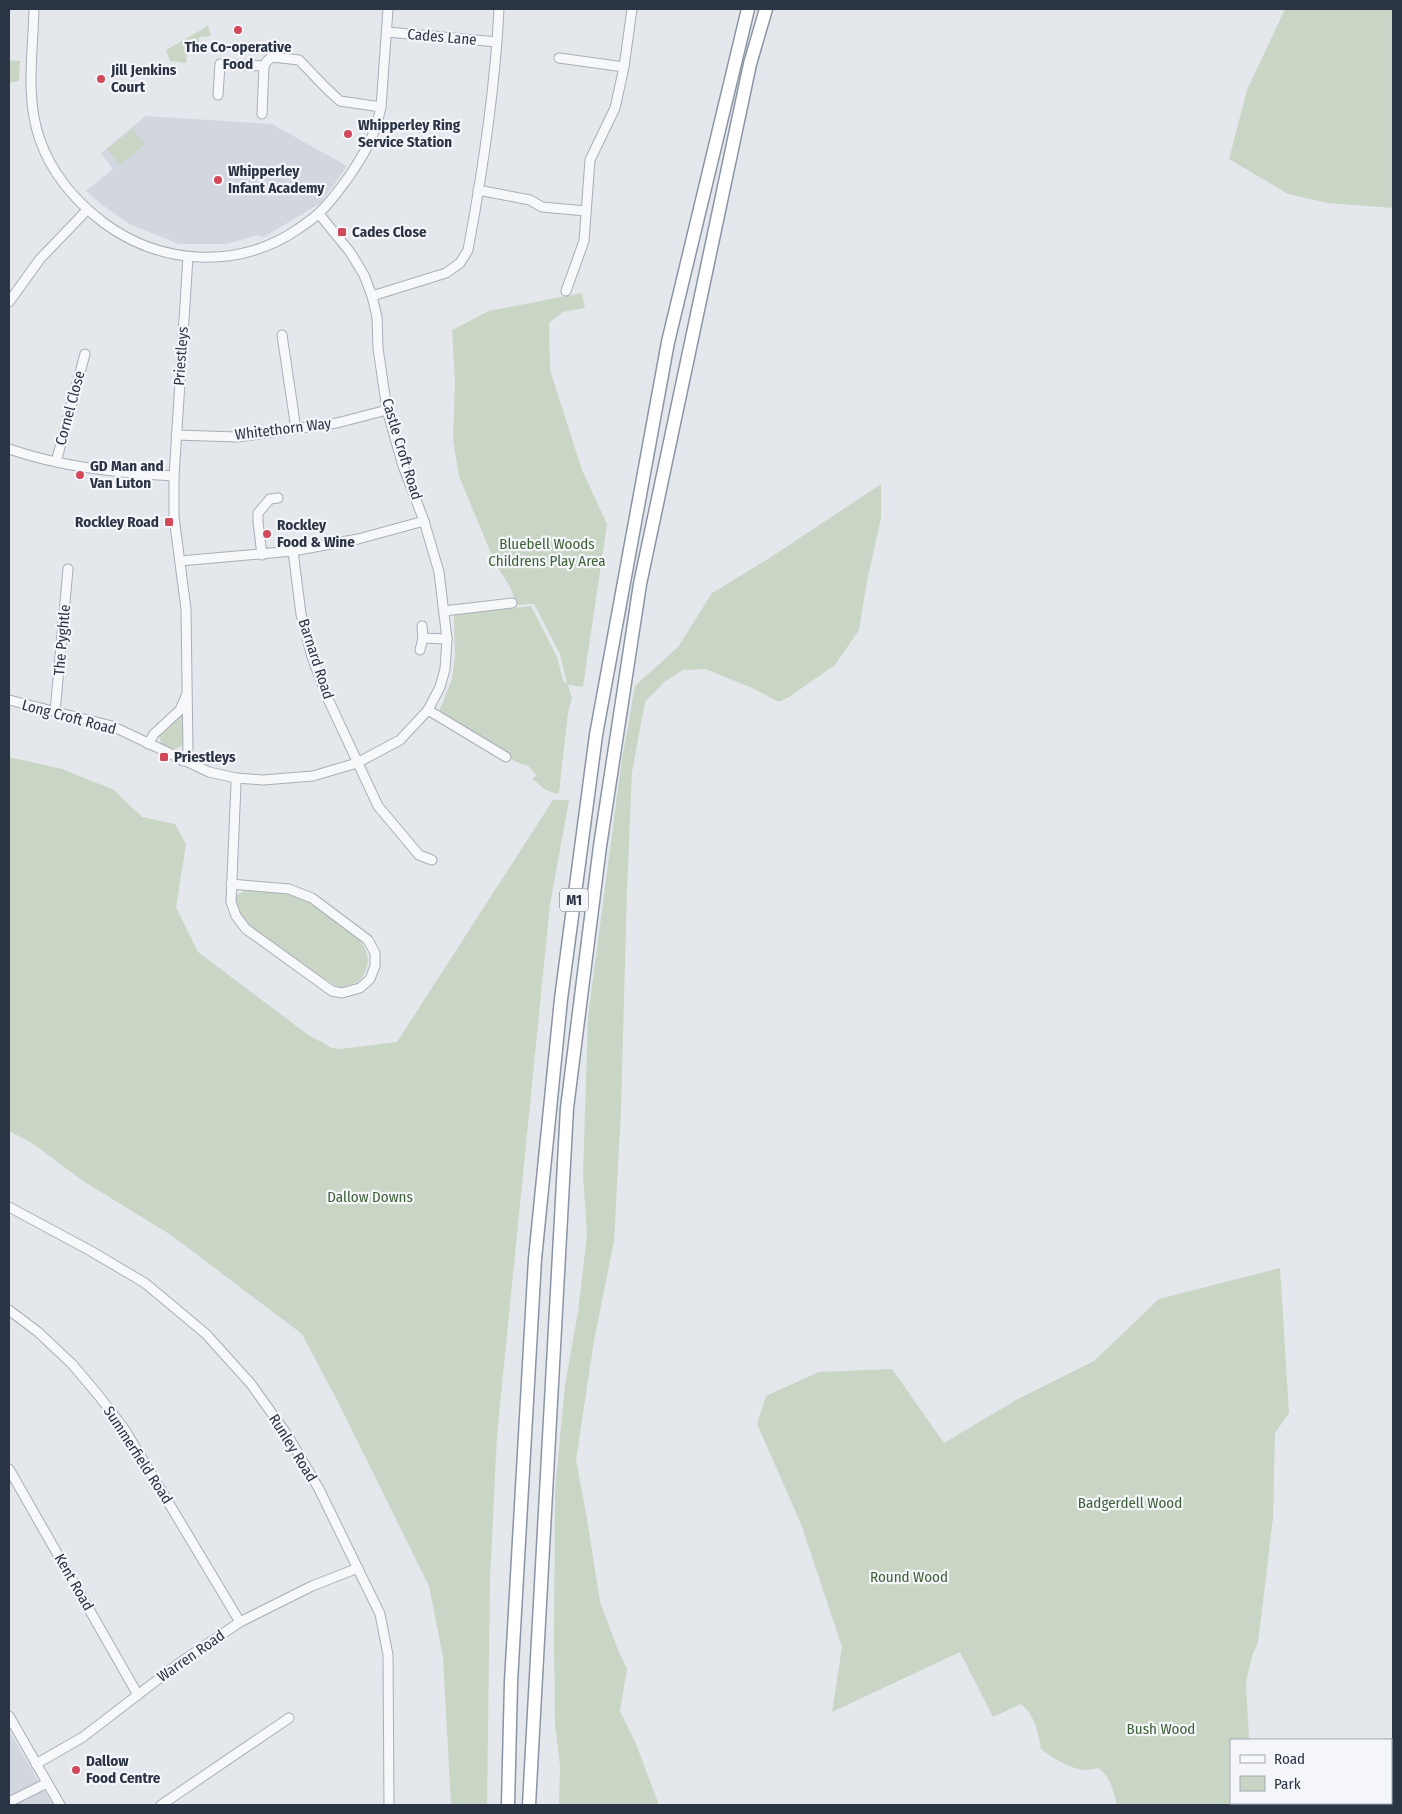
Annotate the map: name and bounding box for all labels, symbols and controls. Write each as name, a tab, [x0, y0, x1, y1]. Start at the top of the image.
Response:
marker: The Co-operative Food	[232, 24, 244, 36]
street label: Cades Lane	[407, 25, 477, 49]
place label: The Co-operative Food	[184, 38, 292, 73]
place label: Jill Jenkins Court	[110, 61, 177, 96]
marker: Jill Jenkins Court	[95, 73, 107, 85]
place label: Whipperley Ring Service Station	[358, 116, 461, 151]
marker: Whipperley Ring Service Station	[342, 128, 354, 140]
place label: Whipperley Infant Academy	[228, 162, 325, 197]
marker: Whipperley Infant Academy	[212, 174, 224, 186]
place label: Cades Close	[352, 223, 427, 241]
marker: Cades Close	[336, 226, 348, 238]
street label: Priestleys	[170, 326, 192, 386]
street label: Cornel Close	[51, 369, 89, 447]
street label: Castle Croft Road	[378, 396, 426, 502]
street label: Whitethorn Way	[234, 414, 333, 444]
place label: GD Man and Van Luton	[89, 457, 164, 492]
marker: GD Man and Van Luton	[74, 469, 86, 481]
place label: Rockley Road	[75, 513, 159, 531]
marker: Rockley Road	[163, 516, 175, 528]
place label: Rockley Food & Wine	[277, 516, 355, 551]
marker: Rockley Food & Wine	[261, 528, 273, 540]
park label: Bluebell Woods Childrens Play Area	[488, 535, 606, 570]
street label: The Pyghtle	[50, 604, 74, 676]
street label: Barnard Road	[295, 616, 337, 702]
street label: Long Croft Road	[20, 696, 118, 738]
place label: Priestleys	[174, 748, 236, 766]
marker: Priestleys	[158, 751, 170, 763]
road number: M1	[560, 888, 588, 912]
park label: Dallow Downs	[327, 1188, 413, 1206]
street label: Summerfield Road	[100, 1403, 176, 1507]
street label: Runley Road	[265, 1411, 321, 1485]
park label: Badgerdell Wood	[1078, 1494, 1182, 1512]
street label: Kent Road	[51, 1550, 97, 1614]
park label: Round Wood	[870, 1568, 948, 1586]
street label: Warren Road	[154, 1626, 228, 1686]
park label: Bush Wood	[1127, 1720, 1195, 1738]
legend	[1230, 1739, 1392, 1804]
text: Road	[1274, 1750, 1305, 1768]
place label: Dallow Food Centre	[86, 1752, 161, 1787]
marker: Dallow Food Centre	[70, 1764, 82, 1776]
text: Park	[1274, 1775, 1301, 1793]

